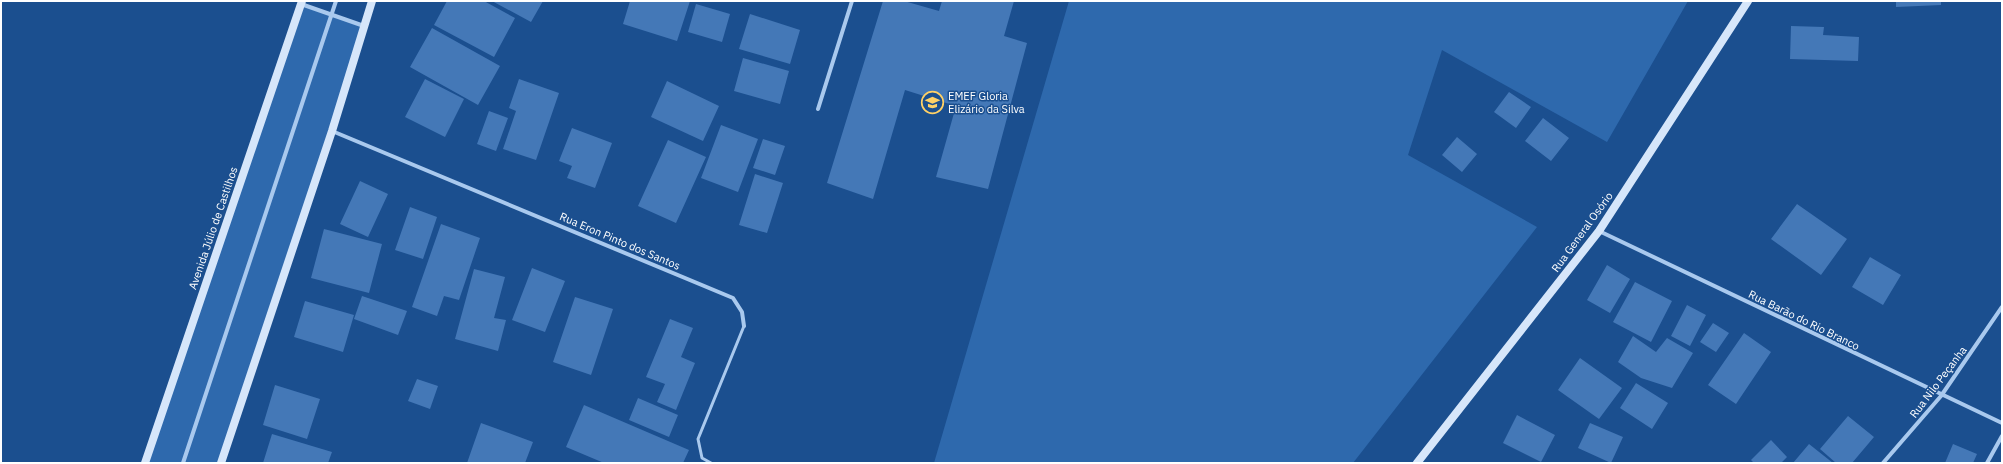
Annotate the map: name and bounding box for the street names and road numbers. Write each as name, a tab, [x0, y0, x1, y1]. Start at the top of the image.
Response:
street label: Avenida Júlio de Castilhos	[185, 165, 241, 291]
street label: Rua General Osório	[1548, 189, 1616, 275]
street label: Rua Eron Pinto dos Santos	[558, 209, 682, 273]
street label: Rua Barão do Rio Branco	[1746, 287, 1862, 353]
street label: Rua Nilo Peçanha	[1906, 343, 1970, 421]

